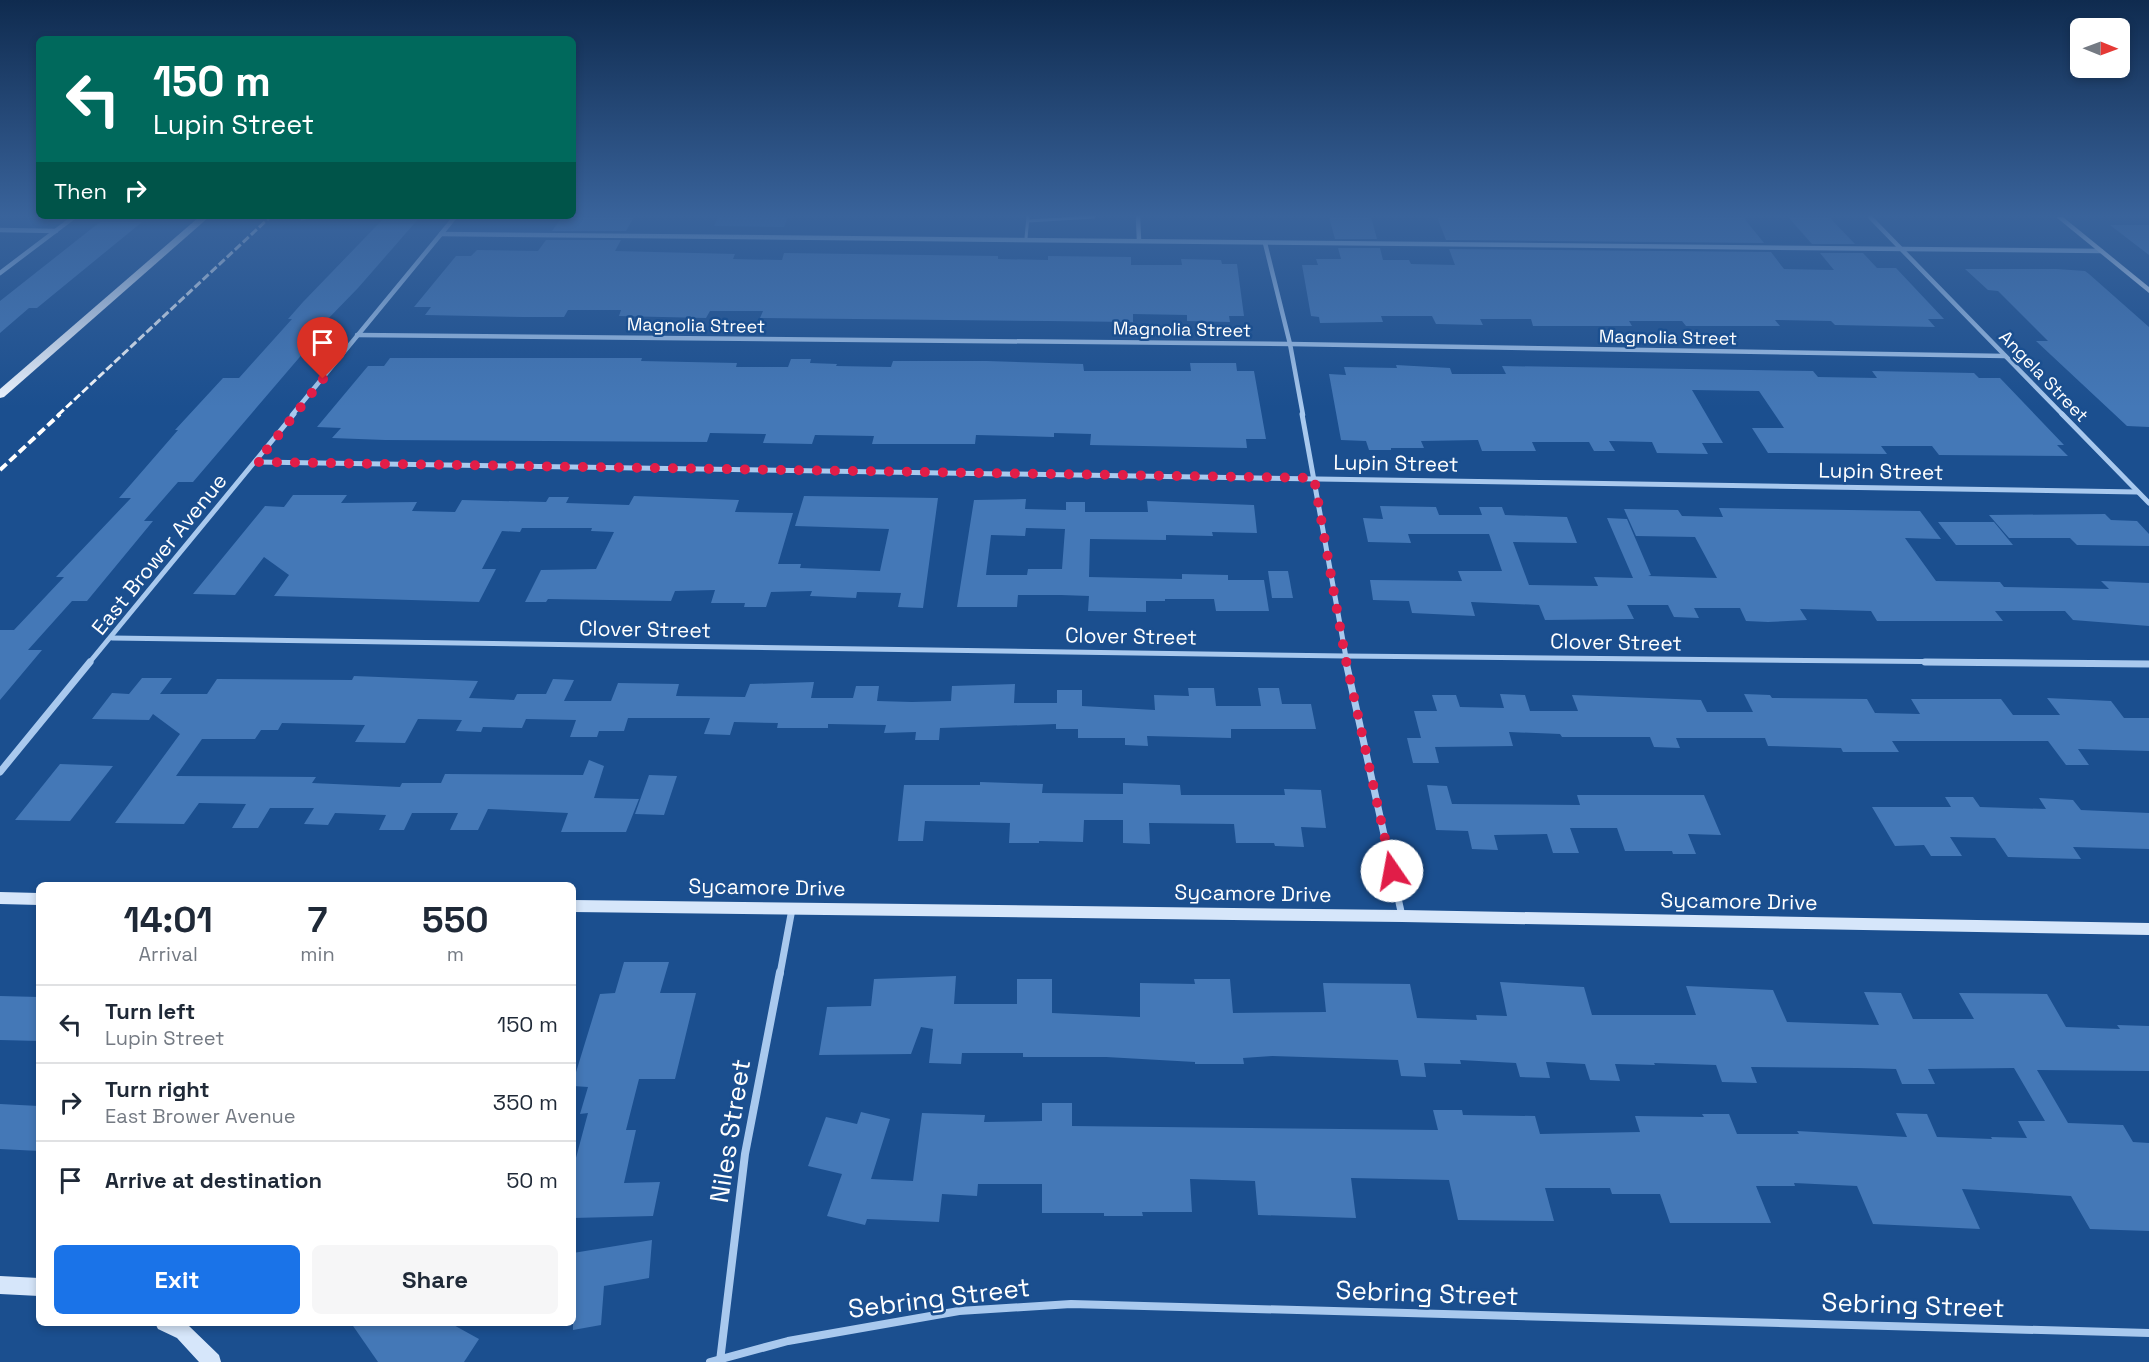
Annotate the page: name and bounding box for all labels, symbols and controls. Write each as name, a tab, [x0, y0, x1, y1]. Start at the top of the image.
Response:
north arrow	[2070, 18, 2130, 78]
map controls	[2070, 18, 2130, 78]
text: 150 m	[153, 55, 271, 108]
icon: left	[54, 60, 132, 138]
text: Lupin Street	[153, 107, 314, 142]
icon: right	[119, 174, 152, 207]
text: Then	[54, 177, 107, 205]
street label: Magnolia Street	[627, 312, 765, 338]
street label: Magnolia Street	[1113, 316, 1251, 342]
pin	[297, 317, 348, 379]
street label: Magnolia Street	[1599, 324, 1737, 350]
street label: Angela Street	[1994, 325, 2094, 427]
icon: arrive	[306, 326, 339, 359]
street label: Lupin Street	[1333, 448, 1459, 478]
street label: Lupin Street	[1818, 456, 1944, 486]
street label: East Brower Avenue	[86, 468, 232, 640]
street label: Clover Street	[579, 614, 711, 644]
street label: Clover Street	[1065, 621, 1197, 651]
street label: Clover Street	[1550, 627, 1682, 657]
position arrow	[1360, 839, 1424, 903]
street label: Sycamore Drive	[688, 872, 846, 902]
street label: Sycamore Drive	[1174, 878, 1332, 908]
street label: Sycamore Drive	[1660, 886, 1818, 916]
text: 14:01	[123, 897, 213, 943]
text: 7	[307, 897, 327, 943]
text: 550	[422, 897, 489, 943]
text: Arrival	[138, 941, 198, 967]
text: min	[300, 941, 335, 967]
text: m	[447, 941, 464, 967]
text: Turn left	[105, 997, 195, 1025]
icon: left	[54, 1008, 87, 1041]
text: 150 m	[497, 1010, 558, 1038]
text: Lupin Street	[105, 1025, 224, 1051]
street label: Niles Street	[702, 1057, 758, 1205]
text: Turn right	[105, 1075, 210, 1103]
icon: right	[54, 1086, 87, 1119]
text: 350 m	[493, 1088, 558, 1116]
text: East Brower Avenue	[105, 1103, 296, 1129]
icon: arrive	[54, 1164, 87, 1197]
text: Arrive at destination	[105, 1166, 322, 1194]
text: 50 m	[506, 1166, 558, 1194]
button: Exit	[54, 1245, 300, 1314]
button: Share	[312, 1245, 558, 1314]
street label: Sebring Street	[846, 1270, 1032, 1326]
street label: Sebring Street	[1335, 1273, 1519, 1313]
street label: Sebring Street	[1821, 1285, 2005, 1325]

